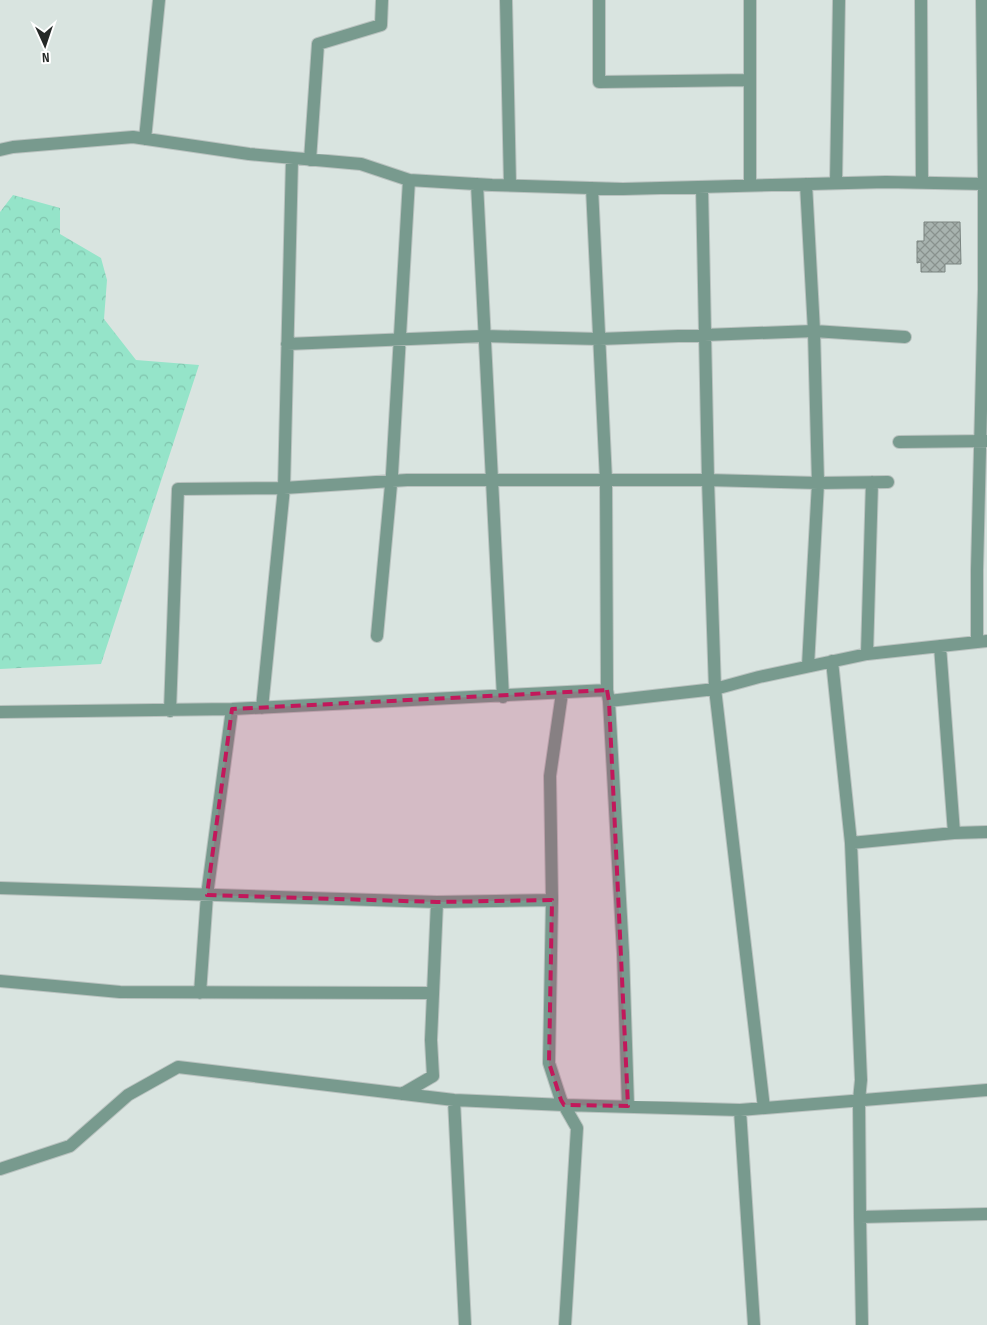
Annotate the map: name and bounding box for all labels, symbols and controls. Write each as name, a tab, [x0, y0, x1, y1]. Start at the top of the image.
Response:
north arrow	[20, 20, 70, 70]
text: N	[41, 49, 50, 66]

